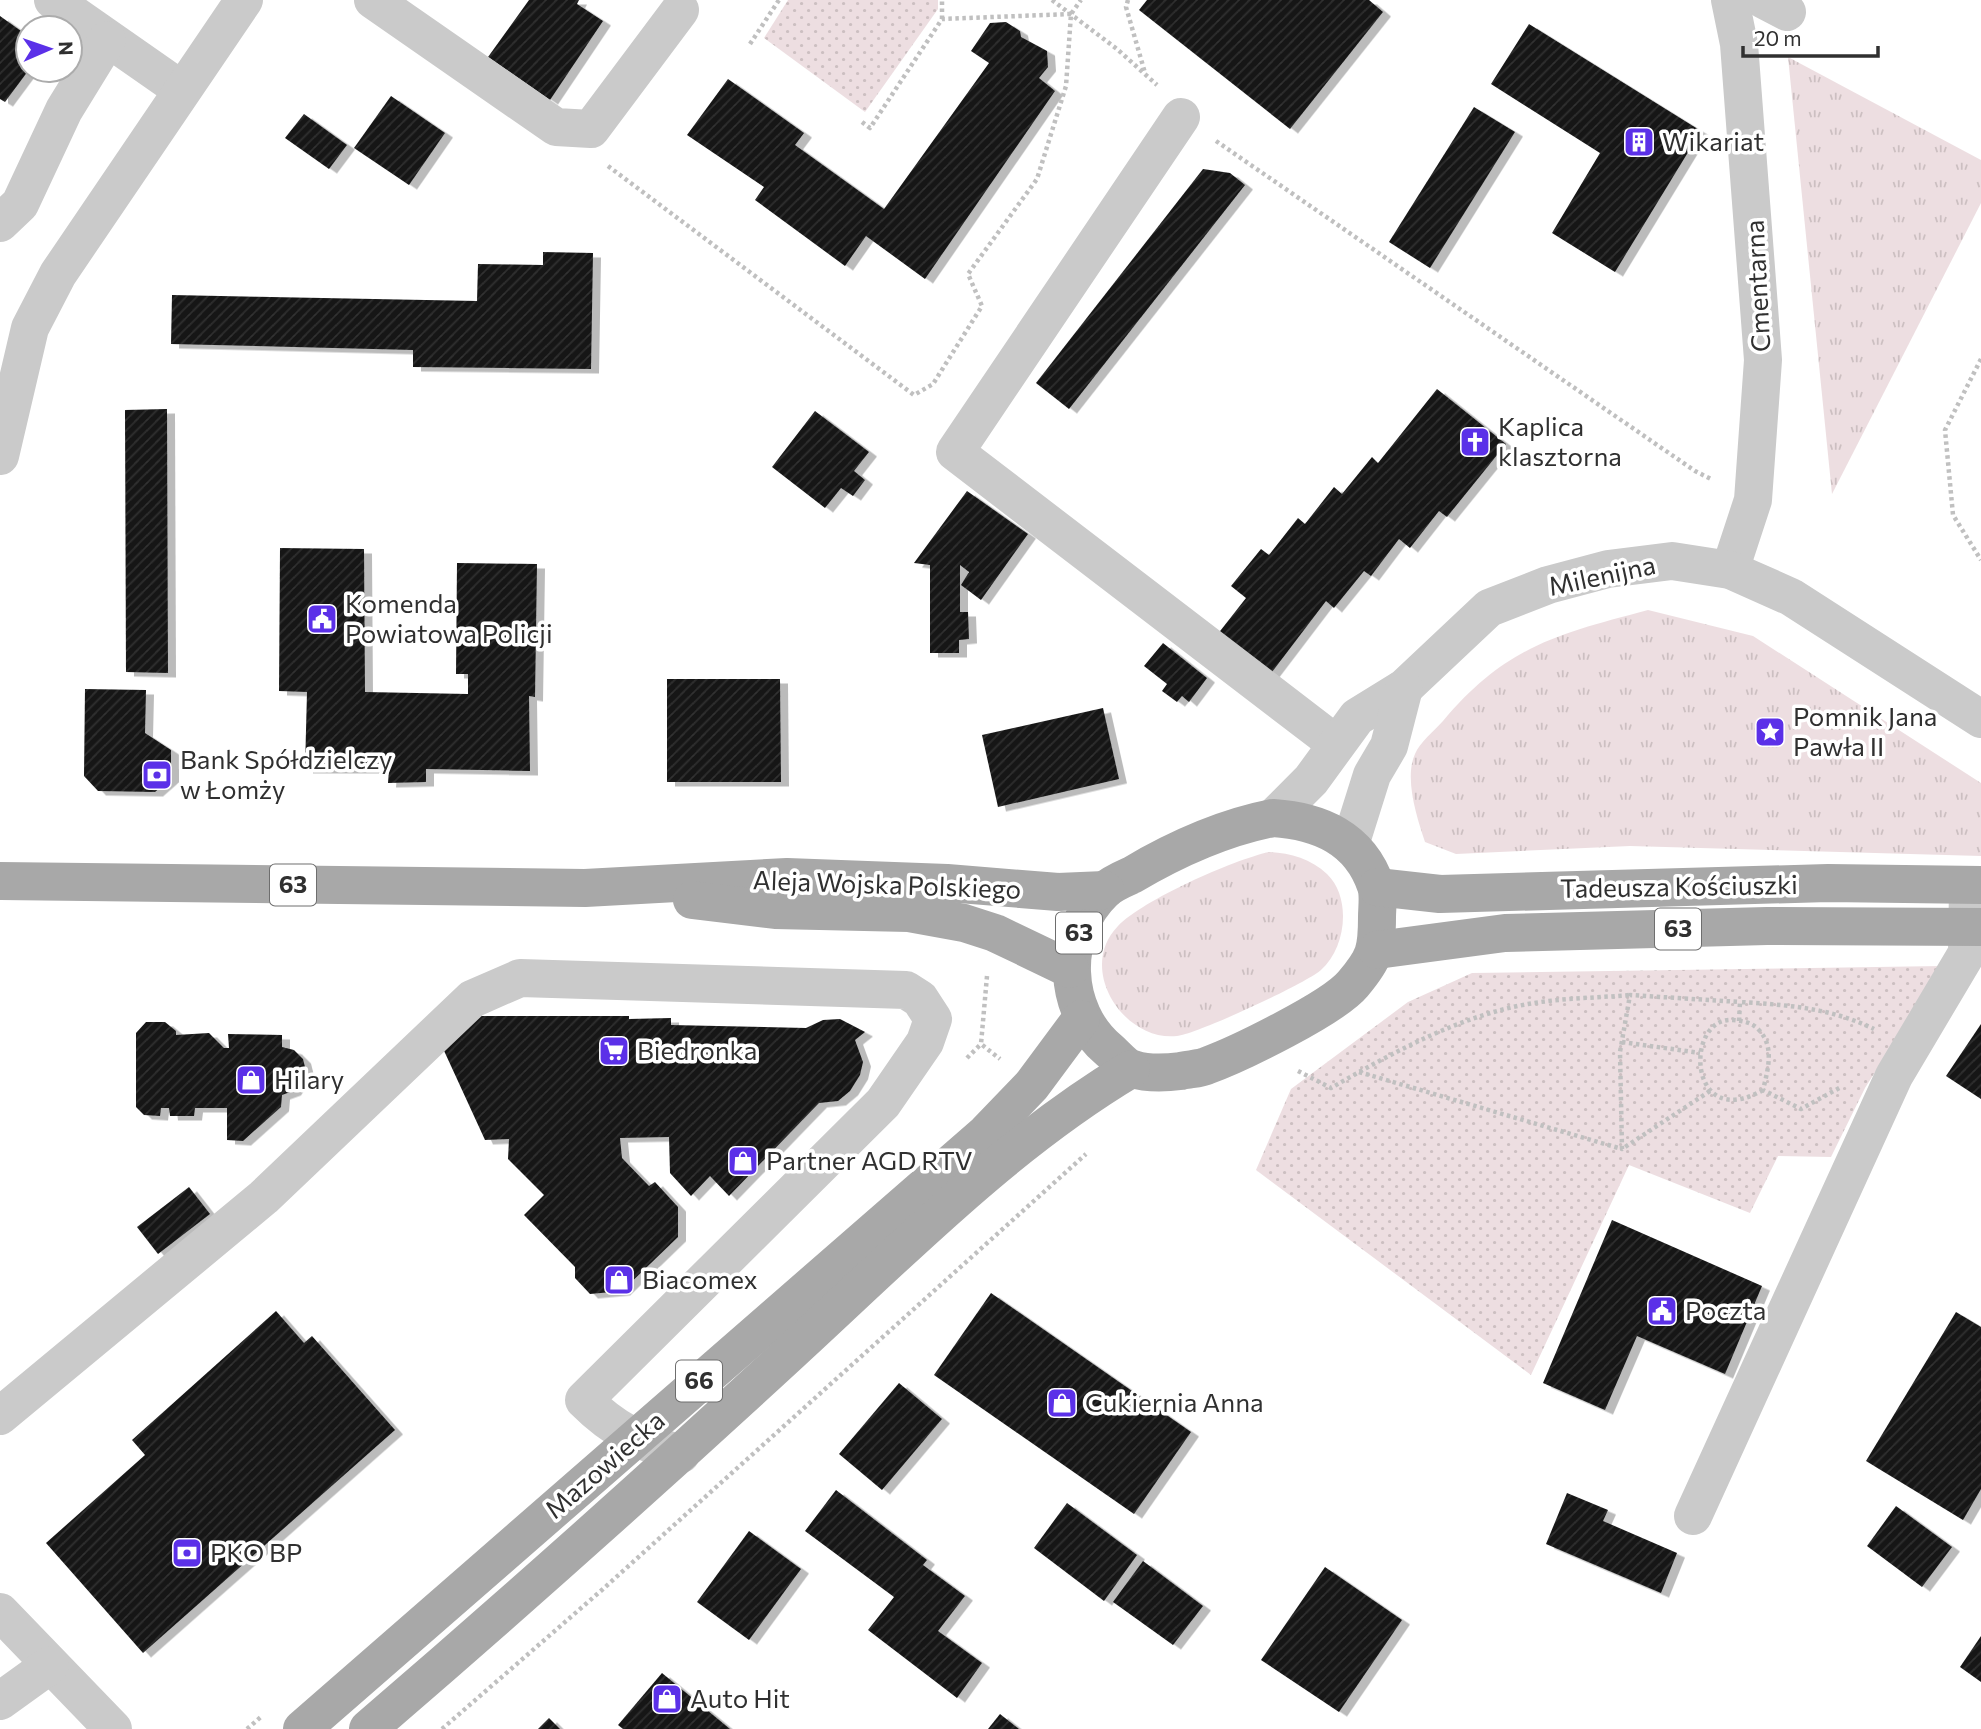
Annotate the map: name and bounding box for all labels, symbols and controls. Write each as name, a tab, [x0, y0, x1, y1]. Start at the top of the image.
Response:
north arrow	[14, 14, 84, 84]
scale bar	[1743, 14, 1878, 58]
text: 20 m	[1754, 25, 1802, 50]
text: N	[55, 41, 78, 56]
building icon: Wikariat	[1622, 125, 1656, 159]
place label: Wikariat	[1662, 125, 1764, 156]
street label: Cmentarna	[1738, 219, 1775, 353]
place label: Kaplica klasztorna	[1498, 410, 1622, 471]
church icon: Kaplica klasztorna	[1458, 425, 1492, 459]
street label: Milenijna	[1545, 548, 1658, 601]
place label: Komenda Powiatowa Policji	[345, 587, 553, 648]
public building icon: Komenda Powiatowa Policji	[305, 602, 339, 636]
place label: Pomnik Jana Pawła II	[1793, 700, 1937, 761]
place icon: Pomnik Jana Pawła II	[1753, 715, 1787, 749]
place label: Bank Spółdzielczy w Łomży	[180, 743, 393, 804]
bank icon: Bank Spółdzielczy w Łomży	[140, 758, 174, 792]
street label: Aleja Wojska Polskiego	[752, 863, 1022, 904]
road number: 63	[270, 864, 316, 906]
street label: Tadeusza Kościuszki	[1560, 868, 1798, 903]
road number: 63	[1655, 909, 1701, 950]
road number: 63	[1056, 912, 1102, 953]
supermarket icon: Biedronka	[597, 1034, 631, 1068]
place label: Biedronka	[637, 1034, 757, 1065]
shop icon: Hilary	[234, 1063, 268, 1097]
place label: Hilary	[274, 1063, 344, 1094]
shop icon: Partner AGD RTV	[726, 1144, 760, 1178]
place label: Partner AGD RTV	[766, 1144, 973, 1175]
shop icon: Biacomex	[602, 1263, 636, 1297]
place label: Biacomex	[642, 1263, 758, 1294]
public building icon: Poczta	[1645, 1294, 1679, 1328]
place label: Poczta	[1685, 1294, 1766, 1325]
road number: 66	[676, 1360, 722, 1401]
shop icon: Cukiernia Anna	[1045, 1386, 1079, 1420]
place label: Cukiernia Anna	[1085, 1386, 1264, 1417]
street label: Mazowiecka	[538, 1404, 670, 1524]
bank icon: PKO BP	[170, 1536, 204, 1570]
place label: PKO BP	[210, 1536, 302, 1567]
shop icon: Auto Hit	[650, 1682, 684, 1716]
place label: Auto Hit	[690, 1682, 790, 1713]

